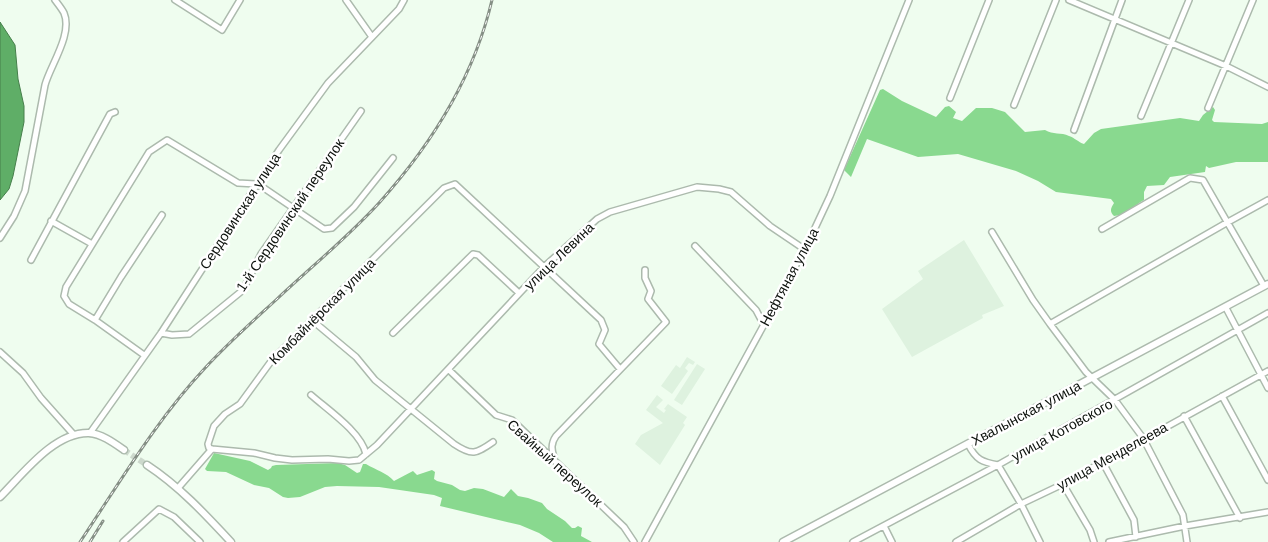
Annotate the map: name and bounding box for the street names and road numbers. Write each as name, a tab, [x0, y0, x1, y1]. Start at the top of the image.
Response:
street label: 1-й Сердовинский переулок	[233, 135, 348, 294]
street label: Сердовинская улица	[196, 150, 284, 272]
street label: улица Левина	[521, 219, 597, 293]
street label: Нефтяная улица	[756, 225, 822, 329]
street label: Комбайнёрская улица	[266, 255, 378, 367]
street label: Хвалынская улица	[969, 377, 1084, 449]
street label: улица Котовского	[1009, 396, 1115, 464]
street label: Свайный переулок	[504, 416, 606, 510]
street label: улица Менделеева	[1054, 419, 1170, 493]

